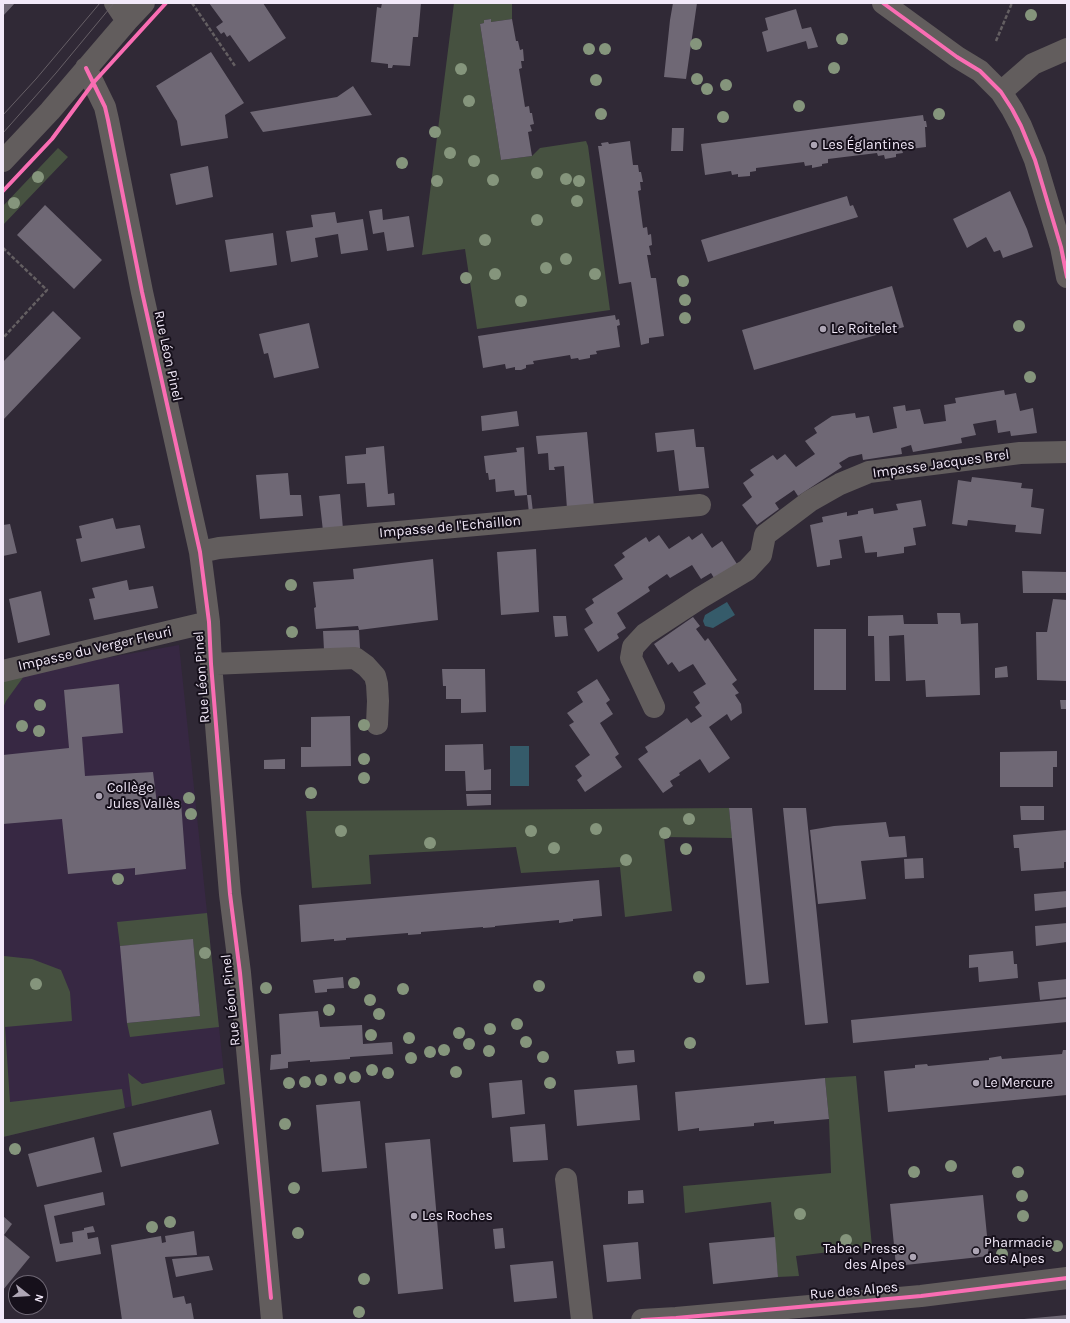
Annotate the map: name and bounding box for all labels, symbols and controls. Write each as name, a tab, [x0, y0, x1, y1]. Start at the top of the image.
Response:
place label: Les Églantines	[822, 137, 915, 153]
marker: Les Églantines	[809, 140, 819, 150]
street label: Rue Léon Pinel	[150, 309, 186, 403]
place label: Le Roitelet	[831, 321, 897, 337]
marker: Le Roitelet	[818, 324, 828, 334]
street label: Impasse Jacques Brel	[871, 446, 1011, 482]
street label: Impasse de l'Echaillon	[378, 512, 522, 542]
street label: Impasse du Verger Fleuri	[16, 623, 174, 675]
street label: Rue Léon Pinel	[190, 630, 214, 724]
place label: Collège Jules Vallès	[107, 780, 180, 812]
marker: Collège Jules Vallès	[94, 791, 104, 801]
street label: Rue Léon Pinel	[218, 953, 244, 1047]
place label: Le Mercure	[984, 1075, 1053, 1091]
marker: Le Mercure	[971, 1078, 981, 1088]
place label: Les Roches	[422, 1208, 493, 1224]
marker: Les Roches	[409, 1211, 419, 1221]
place label: Pharmacie des Alpes	[984, 1235, 1052, 1268]
place label: Tabac Presse des Alpes	[823, 1241, 905, 1274]
marker: Pharmacie des Alpes	[971, 1246, 981, 1256]
marker: Tabac Presse des Alpes	[908, 1252, 918, 1262]
north arrow	[8, 1275, 48, 1315]
street label: Rue des Alpes	[809, 1279, 899, 1303]
text: N	[32, 1293, 46, 1304]

